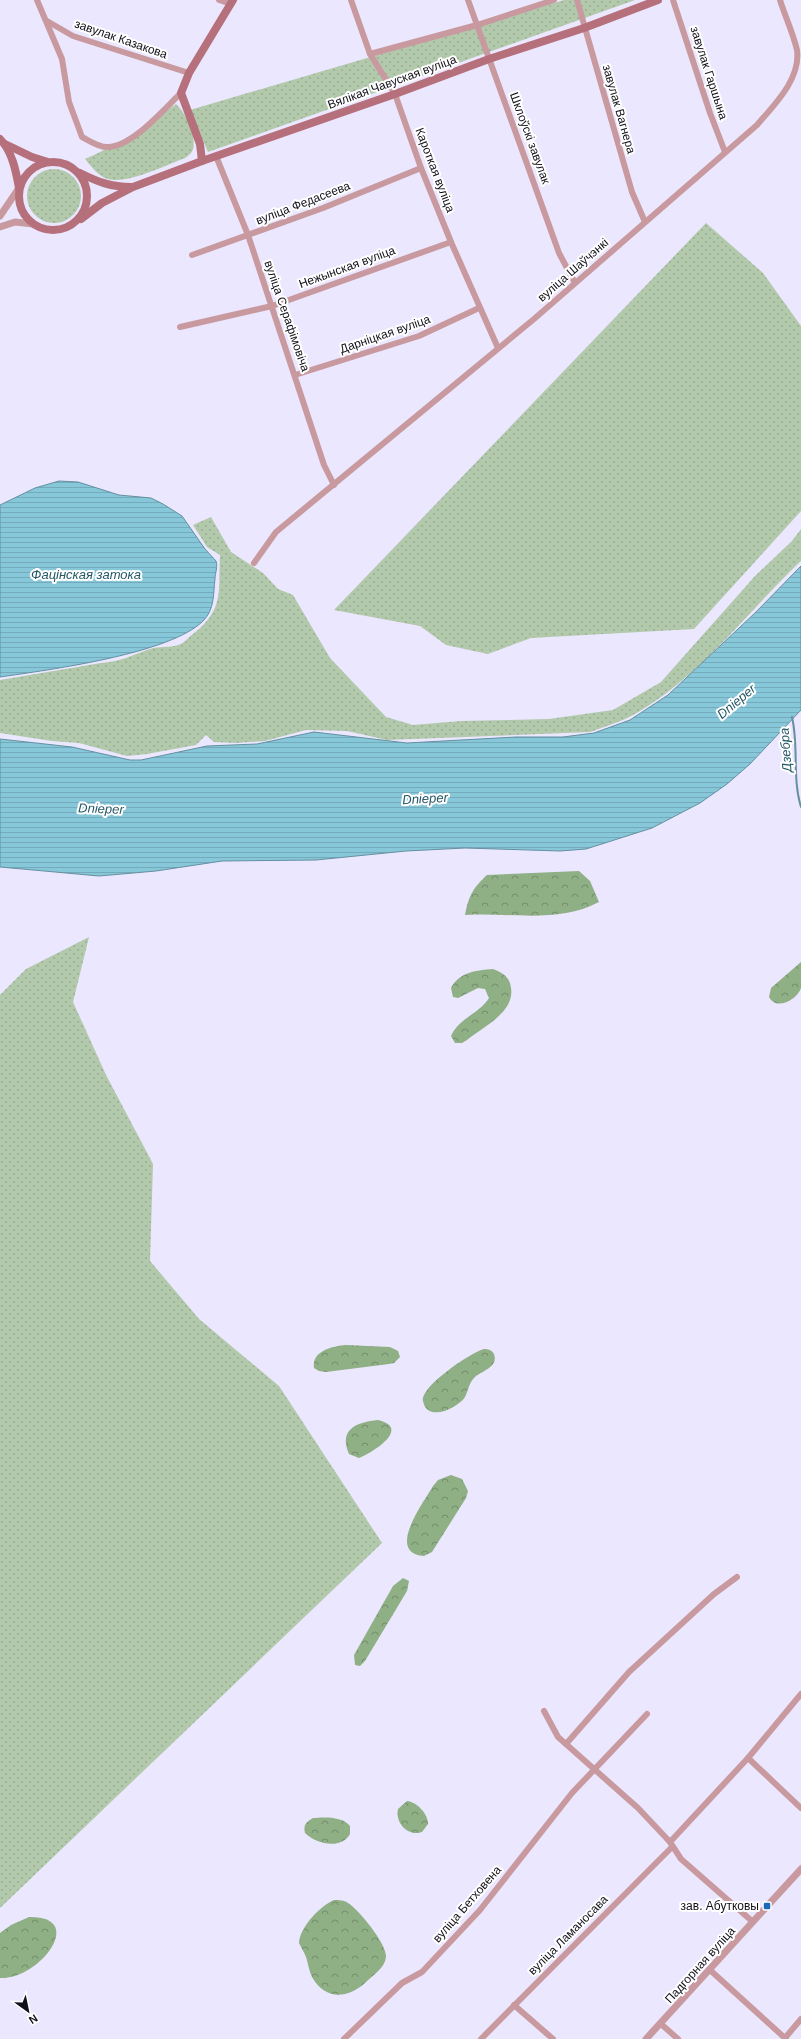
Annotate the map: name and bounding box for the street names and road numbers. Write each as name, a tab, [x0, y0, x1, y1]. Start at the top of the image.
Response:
street label: завулак Казакова	[73, 17, 169, 62]
street label: завулак Гаршына	[687, 25, 731, 122]
street label: Вялікая Чавуская вуліца	[326, 52, 458, 112]
street label: завулак Вагнера	[600, 63, 638, 155]
street label: Шклоўскі завулак	[507, 90, 553, 186]
street label: Кароткая вуліца	[412, 126, 458, 215]
street label: вуліца Федасеева	[254, 178, 352, 227]
street label: вуліца Шаўчэнкі	[535, 236, 611, 304]
street label: Нежынская вуліца	[297, 243, 397, 291]
street label: вуліца Серафімовіча	[261, 259, 313, 374]
street label: Дарніцкая вуліца	[338, 312, 432, 356]
street label: вуліца Бетховена	[430, 1863, 504, 1945]
street label: вуліца Ламаносава	[525, 1892, 611, 1978]
street label: Падгорная вуліца	[662, 1924, 738, 2006]

